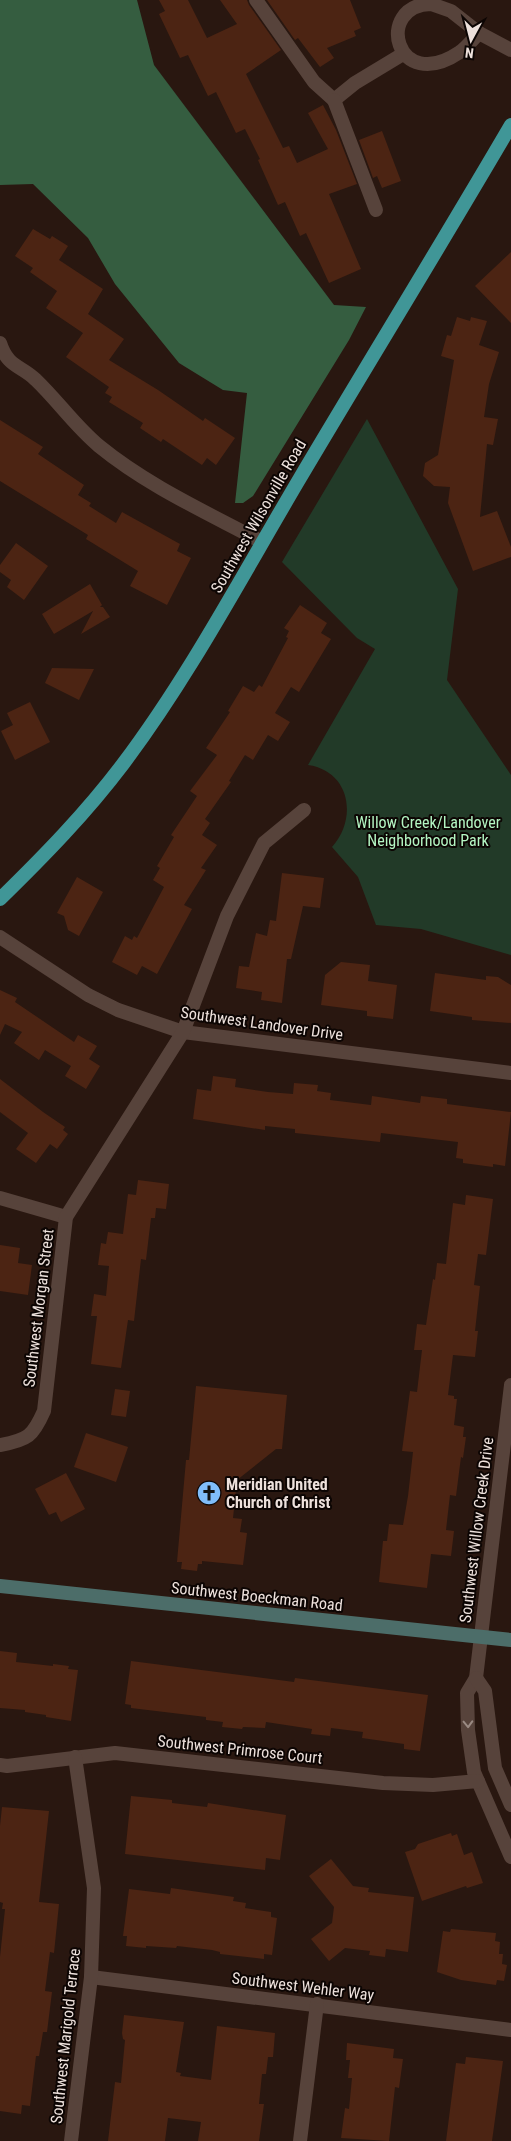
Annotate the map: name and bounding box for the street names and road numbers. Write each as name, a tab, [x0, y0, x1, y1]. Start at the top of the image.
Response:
street label: Southwest Wilsonville Road	[207, 436, 310, 596]
street label: Southwest Landover Drive	[180, 1003, 344, 1044]
street label: Southwest Morgan Street	[19, 1228, 58, 1388]
street label: Southwest Willow Creek Drive	[456, 1436, 497, 1624]
street label: Southwest Boeckman Road	[170, 1578, 344, 1615]
street label: Southwest Primrose Court	[157, 1731, 324, 1768]
street label: Southwest Marigold Terrace	[47, 1947, 84, 2125]
street label: Southwest Wehler Way	[231, 1968, 375, 2005]

